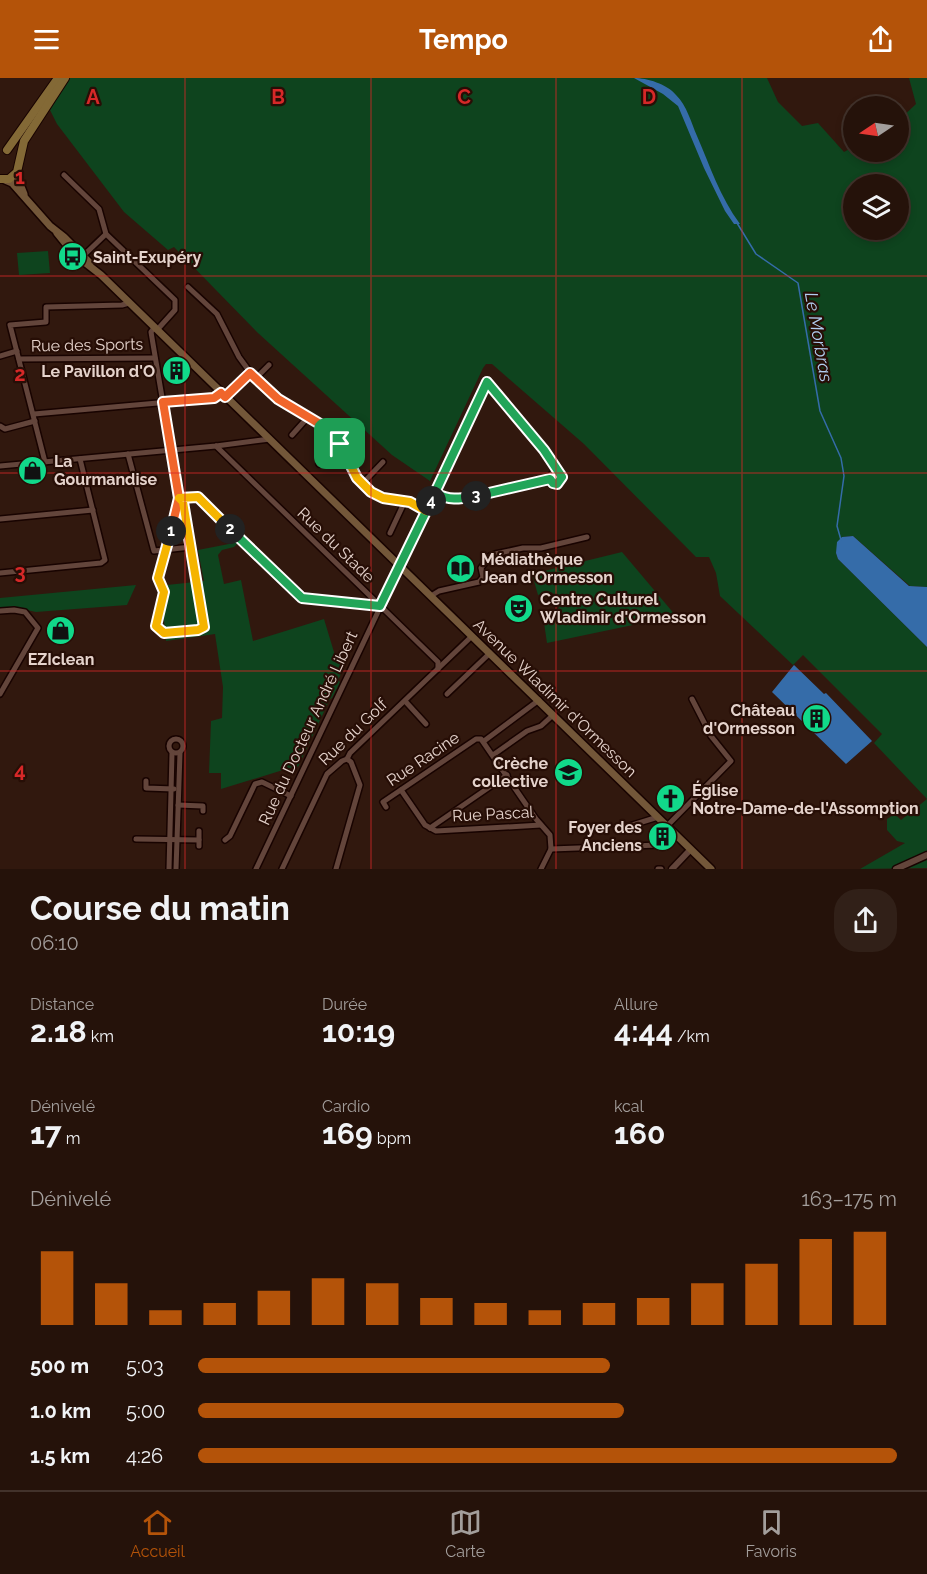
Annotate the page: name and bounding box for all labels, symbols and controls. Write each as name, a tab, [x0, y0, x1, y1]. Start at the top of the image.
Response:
icon: menu	[30, 23, 63, 56]
icon: share	[864, 23, 897, 56]
text: Tempo	[419, 24, 508, 55]
text: A	[86, 85, 100, 109]
text: B	[271, 85, 285, 109]
text: C	[457, 85, 471, 109]
text: D	[642, 85, 656, 109]
north arrow	[843, 96, 909, 162]
map controls	[843, 96, 909, 240]
text: 1	[15, 165, 25, 189]
button: layers	[843, 174, 909, 240]
bus stop icon: Saint-Exupéry	[56, 241, 88, 273]
place label: Saint-Exupéry	[93, 248, 201, 267]
water label: Le Morbras	[801, 290, 837, 384]
street label: Rue des Sports	[31, 335, 144, 355]
building icon: Le Pavillon d'O	[160, 355, 192, 387]
text: 2	[14, 362, 26, 386]
place label: Le Pavillon d'O	[41, 362, 155, 381]
pin	[314, 418, 365, 469]
icon: arrive	[323, 427, 356, 460]
place label: La Gourmandise	[54, 452, 157, 489]
shop icon: La Gourmandise	[17, 454, 49, 486]
pin: 3	[461, 481, 491, 511]
pin: 4	[416, 486, 446, 516]
text: 3	[472, 486, 480, 505]
text: 4	[426, 491, 436, 510]
street label: Rue du Stade	[293, 503, 379, 587]
pin: 2	[215, 514, 245, 544]
pin: 1	[156, 516, 186, 546]
text: 2	[225, 519, 235, 538]
text: 1	[167, 521, 175, 540]
place label: Médiathèque Jean d'Ormesson	[481, 550, 613, 587]
library icon: Médiathèque Jean d'Ormesson	[444, 552, 476, 584]
text: 3	[14, 560, 26, 584]
place label: Centre Culturel Wladimir d'Ormesson	[540, 590, 706, 627]
theatre icon: Centre Culturel Wladimir d'Ormesson	[503, 592, 535, 624]
shop icon: EZIclean	[45, 615, 77, 647]
street label: Avenue Wladimir d'Ormesson	[469, 615, 641, 781]
street label: Rue du Docteur André Libert	[255, 628, 362, 828]
place label: EZIclean	[28, 650, 94, 669]
street label: Rue du Golf	[315, 694, 392, 769]
place label: Château d'Ormesson	[703, 701, 795, 738]
building icon: Château d'Ormesson	[800, 703, 832, 735]
street label: Rue Racine	[383, 728, 463, 790]
place label: Crèche collective	[472, 754, 548, 791]
school or university icon: Crèche collective	[553, 756, 585, 788]
text: 4	[14, 758, 26, 782]
place label: Église Notre-Dame-de-l'Assomption	[692, 780, 919, 818]
church icon: Église Notre-Dame-de-l'Assomption	[655, 783, 687, 815]
street label: Rue Pascal	[452, 802, 535, 826]
place label: Foyer des Anciens	[568, 818, 642, 855]
building icon: Foyer des Anciens	[647, 820, 679, 852]
text: Course du matin	[30, 889, 290, 928]
button: share	[834, 889, 897, 952]
text: 06:10	[30, 931, 79, 955]
text: Distance	[30, 995, 94, 1014]
text: Durée	[322, 995, 367, 1014]
text: Allure	[614, 995, 658, 1014]
text: 2.18	[30, 1014, 87, 1049]
text: 10:19	[322, 1014, 395, 1049]
text: 4:44	[614, 1014, 673, 1049]
text: km	[87, 1027, 114, 1046]
text: /km	[673, 1027, 710, 1046]
text: Dénivelé	[30, 1097, 95, 1116]
text: Cardio	[322, 1097, 370, 1116]
text: kcal	[614, 1097, 644, 1116]
text: 17	[30, 1116, 62, 1151]
text: 169	[322, 1116, 373, 1151]
text: 160	[614, 1116, 665, 1151]
text: m	[62, 1129, 80, 1148]
text: bpm	[373, 1129, 411, 1148]
text: Dénivelé	[30, 1187, 111, 1211]
text: 163–175 m	[801, 1187, 897, 1211]
text: 500 m	[30, 1354, 89, 1378]
text: 5:03	[126, 1354, 164, 1378]
text: 1.0 km	[30, 1399, 91, 1423]
text: 5:00	[126, 1399, 165, 1423]
text: 1.5 km	[30, 1444, 90, 1468]
text: 4:26	[126, 1444, 163, 1468]
tab: Accueil	[130, 1506, 185, 1561]
tab: Carte	[445, 1506, 485, 1561]
tab: Favoris	[745, 1506, 797, 1561]

